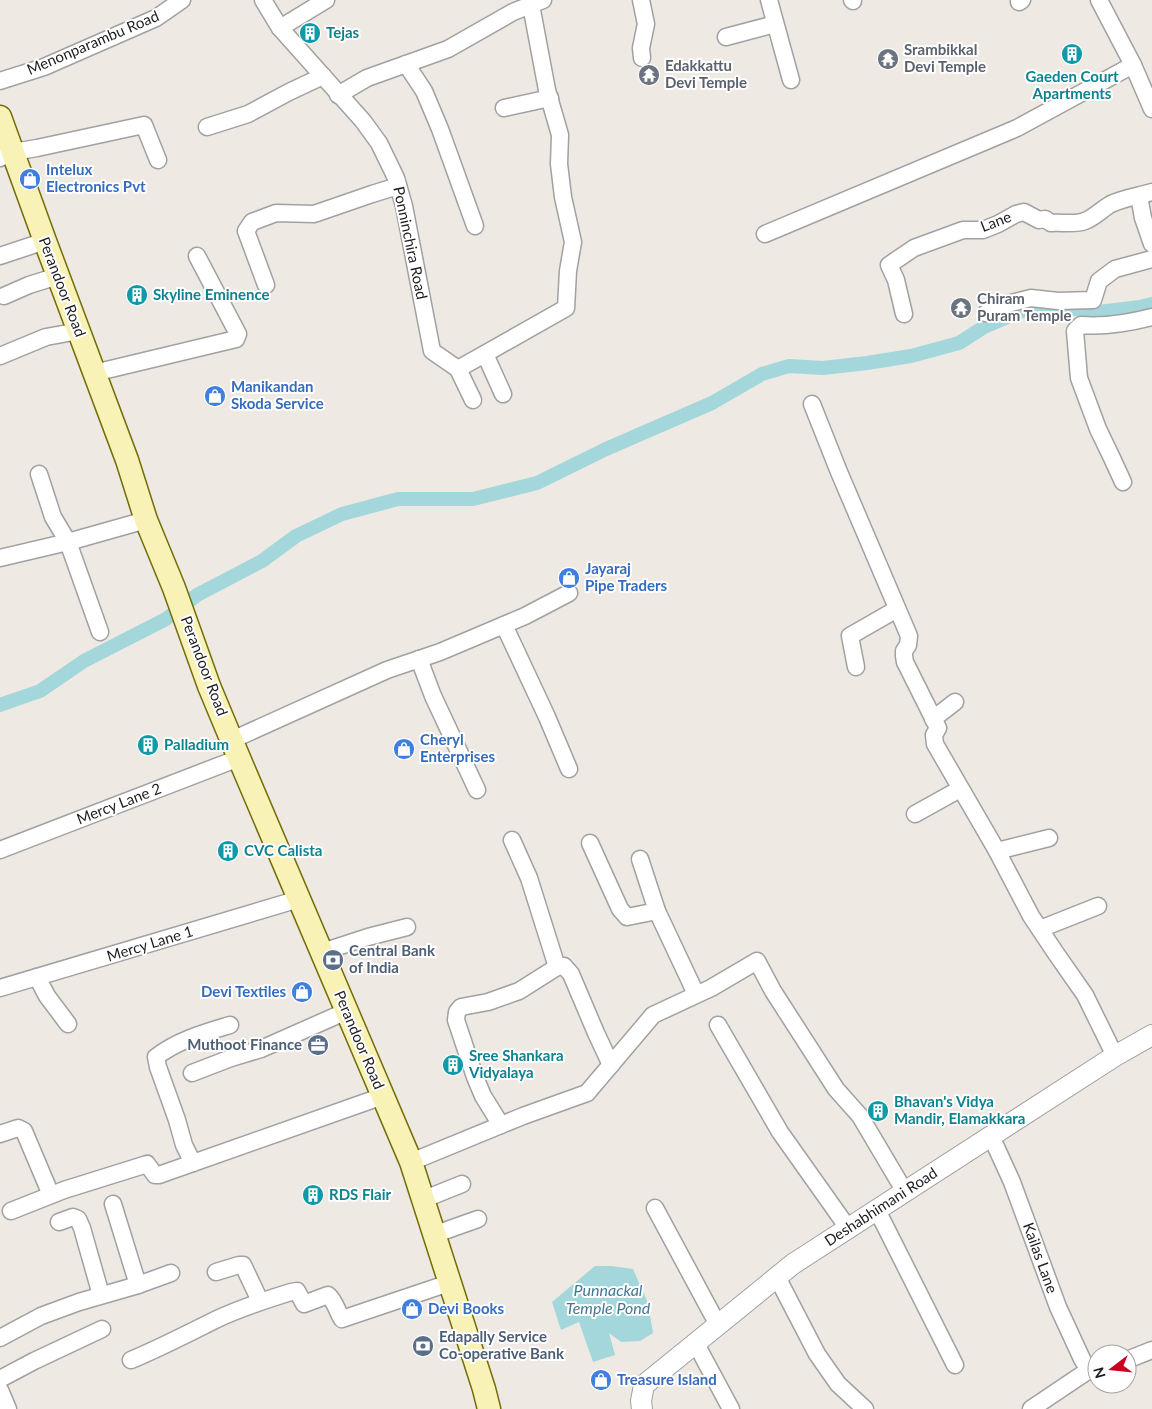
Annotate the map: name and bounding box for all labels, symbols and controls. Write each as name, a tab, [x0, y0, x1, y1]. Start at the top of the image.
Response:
street label: Menonparambu Road	[24, 6, 161, 78]
building icon: Tejas	[298, 21, 322, 45]
place label: Tejas	[326, 23, 360, 41]
place label: Srambikkal Devi Temple	[904, 40, 986, 75]
building icon: Gaeden Court Apartments	[1060, 42, 1084, 66]
temple icon: Srambikkal Devi Temple	[876, 47, 900, 71]
place label: Edakkattu Devi Temple	[665, 56, 747, 91]
temple icon: Edakkattu Devi Temple	[637, 63, 661, 87]
place label: Gaeden Court Apartments	[1025, 67, 1119, 102]
place label: Intelux Electronics Pvt	[46, 160, 146, 195]
shop icon: Intelux Electronics Pvt	[18, 167, 42, 191]
street label: Ponninchira Road	[390, 185, 432, 301]
street label: Lane	[978, 207, 1014, 235]
street label: Perandoor Road	[36, 234, 90, 339]
building icon: Skyline Eminence	[125, 283, 149, 307]
place label: Skyline Eminence	[153, 285, 270, 303]
place label: Chiram Puram Temple	[977, 289, 1072, 324]
temple icon: Chiram Puram Temple	[949, 296, 973, 320]
place label: Manikandan Skoda Service	[231, 377, 324, 412]
shop icon: Manikandan Skoda Service	[203, 384, 227, 408]
place label: Jayaraj Pipe Traders	[585, 559, 667, 594]
shop icon: Jayaraj Pipe Traders	[557, 566, 581, 590]
street label: Perandoor Road	[178, 613, 232, 718]
place label: Cheryl Enterprises	[420, 730, 495, 765]
building icon: Palladium	[136, 733, 160, 757]
place label: Palladium	[164, 735, 229, 753]
shop icon: Cheryl Enterprises	[392, 737, 416, 761]
street label: Mercy Lane 2	[74, 779, 163, 827]
building icon: CVC Calista	[216, 839, 240, 863]
place label: CVC Calista	[244, 841, 322, 859]
street label: Mercy Lane 1	[104, 921, 195, 965]
place label: Central Bank of India	[349, 941, 436, 976]
bank icon: Central Bank of India	[321, 948, 345, 972]
shop icon: Devi Textiles	[290, 980, 314, 1004]
place label: Devi Textiles	[201, 982, 286, 1000]
street label: Perandoor Road	[331, 988, 389, 1092]
office icon: Muthoot Finance	[306, 1033, 330, 1057]
place label: Muthoot Finance	[187, 1035, 302, 1053]
place label: Sree Shankara Vidyalaya	[468, 1046, 564, 1081]
building icon: Sree Shankara Vidyalaya	[441, 1053, 465, 1077]
place label: Bhavan's Vidya Mandir, Elamakkara	[894, 1092, 1025, 1127]
building icon: Bhavan's Vidya Mandir, Elamakkara	[866, 1099, 890, 1123]
street label: Deshabhimani Road	[821, 1163, 940, 1249]
building icon: RDS Flair	[301, 1183, 325, 1207]
place label: RDS Flair	[329, 1185, 391, 1203]
street label: Kailas Lane	[1020, 1220, 1062, 1295]
water label: Punnackal Temple Pond	[566, 1280, 651, 1317]
shop icon: Devi Books	[400, 1297, 424, 1321]
place label: Devi Books	[428, 1299, 505, 1317]
place label: Edapally Service Co-operative Bank	[439, 1327, 565, 1362]
bank icon: Edapally Service Co-operative Bank	[411, 1334, 435, 1358]
north arrow	[1087, 1344, 1137, 1394]
text: N	[1089, 1365, 1109, 1380]
shop icon: Treasure Island	[589, 1368, 613, 1392]
place label: Treasure Island	[617, 1370, 717, 1388]

